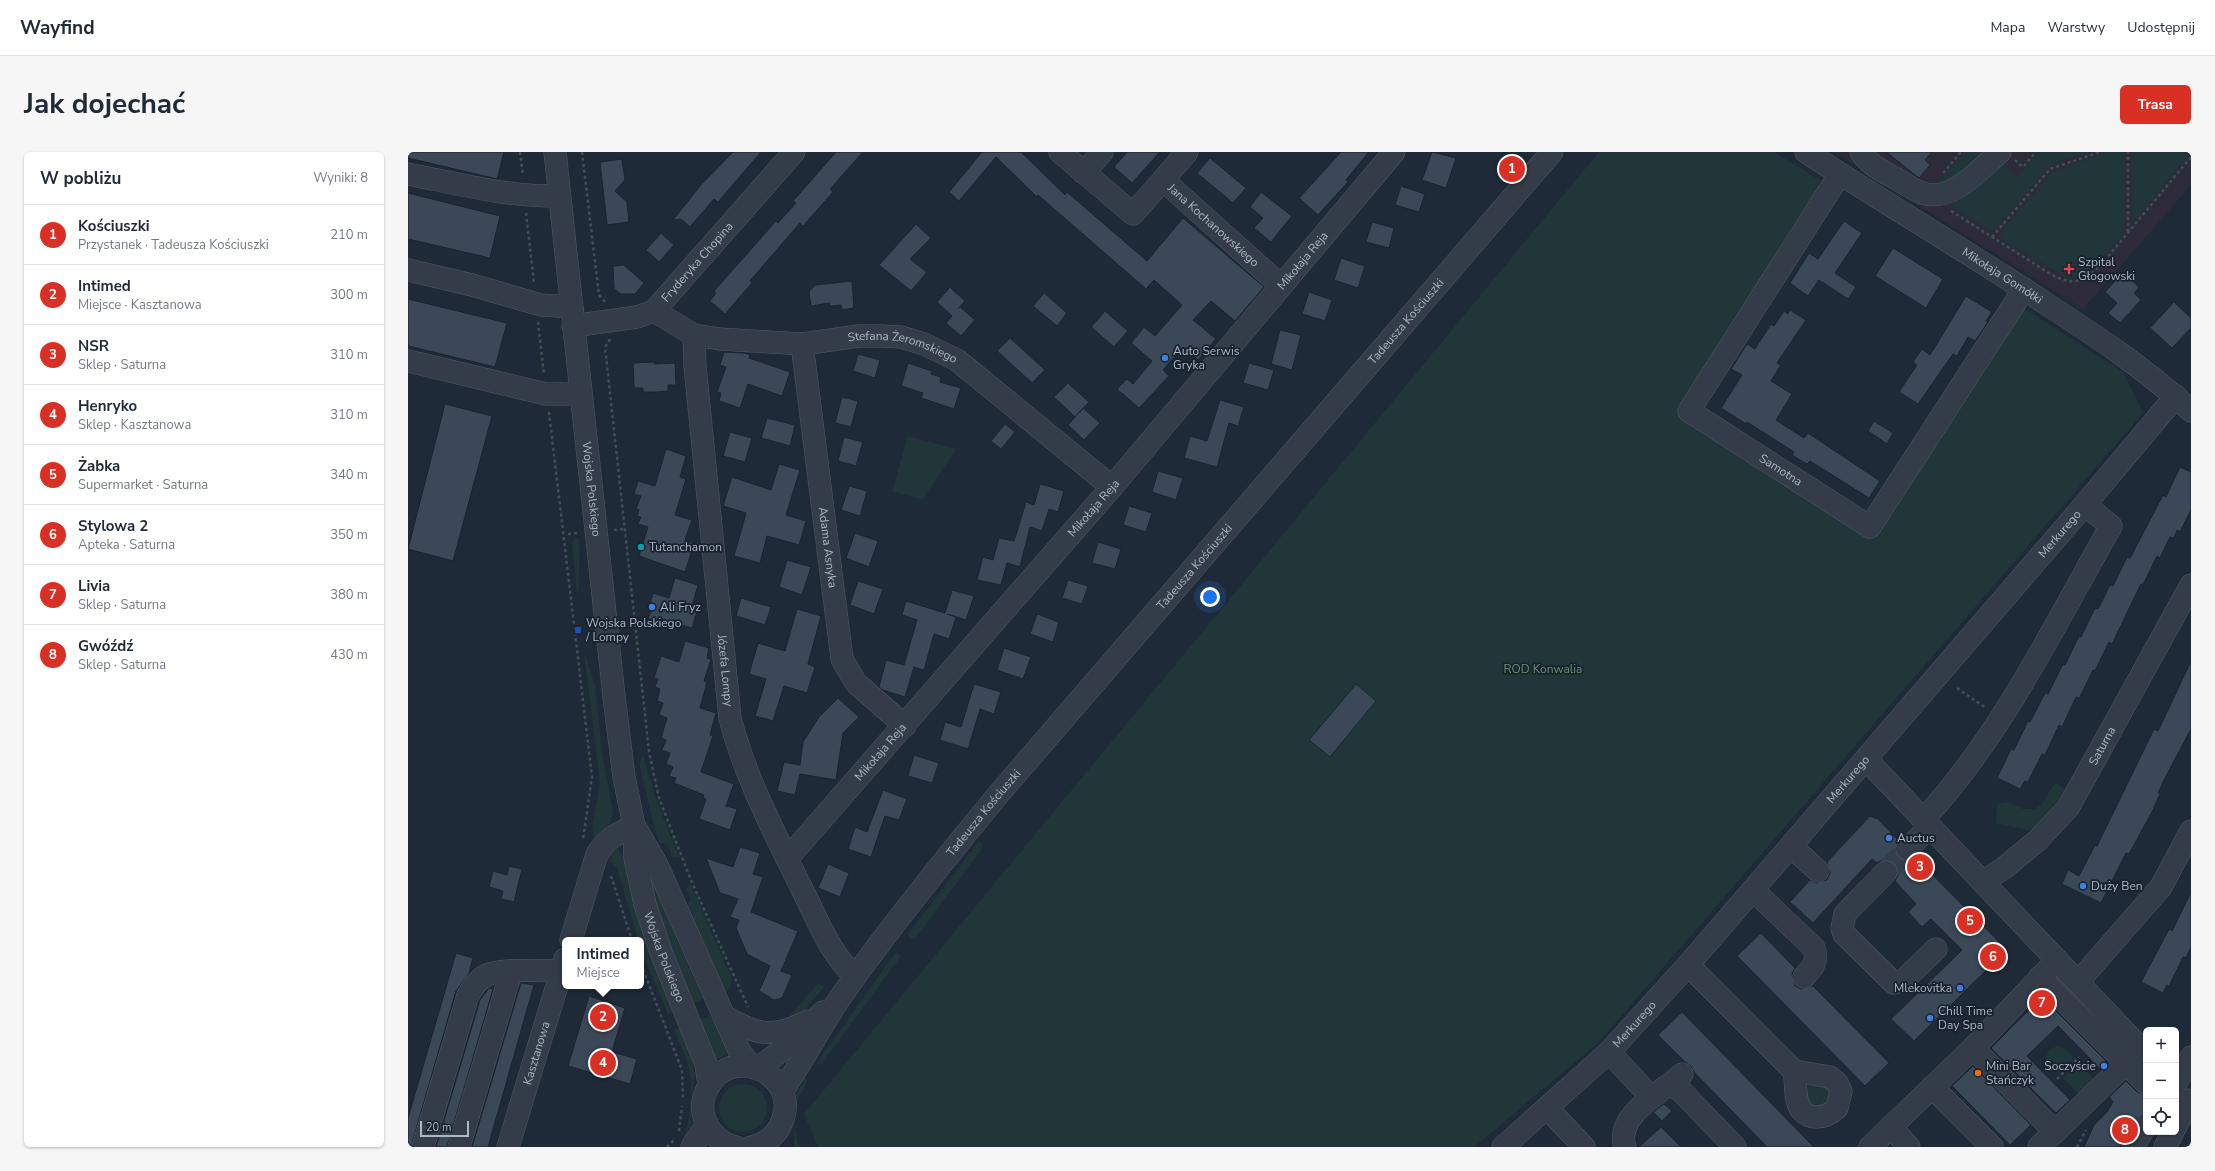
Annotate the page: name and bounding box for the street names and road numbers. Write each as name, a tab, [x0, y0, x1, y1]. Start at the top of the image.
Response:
street label: Jana Kochanowskiego	[1164, 179, 1263, 271]
street label: Fryderyka Chopina	[658, 219, 737, 305]
street label: Mikołaja Reja	[1274, 228, 1332, 293]
street label: Mikołaja Gomółki	[1959, 244, 2046, 307]
street label: Tadeusza Kościuszki	[1364, 275, 1447, 368]
street label: Stefana Żeromskiego	[846, 328, 960, 367]
street label: Wojska Polskiego	[578, 441, 605, 538]
street label: Samotna	[1756, 450, 1805, 490]
street label: Mikołaja Reja	[1064, 476, 1123, 540]
street label: Adama Asnyka	[815, 506, 841, 589]
street label: Merkurego	[2035, 506, 2085, 561]
street label: Tadeusza Kościuszki	[1153, 521, 1236, 613]
street label: Józefa Lompy	[714, 633, 737, 708]
street label: Mikołaja Reja	[851, 720, 910, 784]
street label: Saturna	[2085, 724, 2119, 768]
street label: Merkurego	[1823, 752, 1873, 807]
street label: Tadeusza Kościuszki	[943, 766, 1024, 860]
street label: Wojska Polskiego	[640, 909, 688, 1005]
street label: Merkurego	[1609, 997, 1660, 1051]
street label: Kasztanowa	[519, 1020, 554, 1087]

